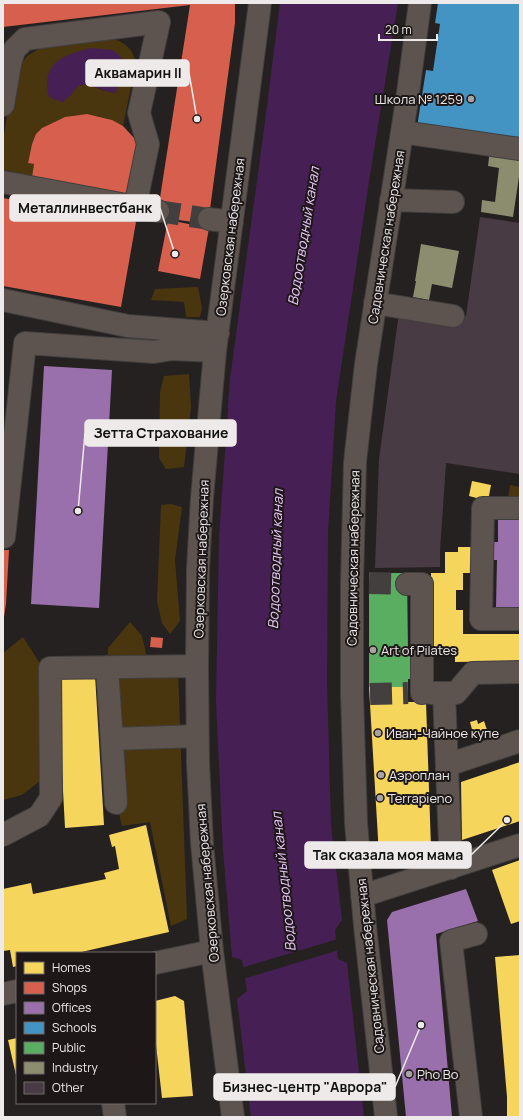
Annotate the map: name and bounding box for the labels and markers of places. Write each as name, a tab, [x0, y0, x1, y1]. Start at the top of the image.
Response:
callout: Аквамарин II	[86, 60, 189, 86]
place label: Школа № 1259	[375, 90, 463, 108]
marker: Школа № 1259	[466, 94, 476, 104]
callout: Металлинвестбанк	[10, 195, 160, 221]
callout: Зетта Страхование	[85, 420, 236, 446]
place label: Art of Pilates	[381, 641, 457, 659]
marker: Art of Pilates	[368, 645, 378, 655]
place label: Иван-Чайное купе	[386, 724, 500, 742]
marker: Иван-Чайное купе	[373, 728, 383, 738]
place label: Аэроплан	[389, 766, 450, 784]
marker: Аэроплан	[376, 770, 386, 780]
place label: Terrapieno	[388, 789, 452, 807]
marker: Terrapieno	[375, 793, 385, 803]
callout: Так сказала моя мама	[305, 842, 471, 868]
place label: Pho Bo	[417, 1065, 459, 1083]
marker: Pho Bo	[404, 1069, 414, 1079]
callout: Бизнес-центр "Аврора"	[214, 1074, 395, 1100]

